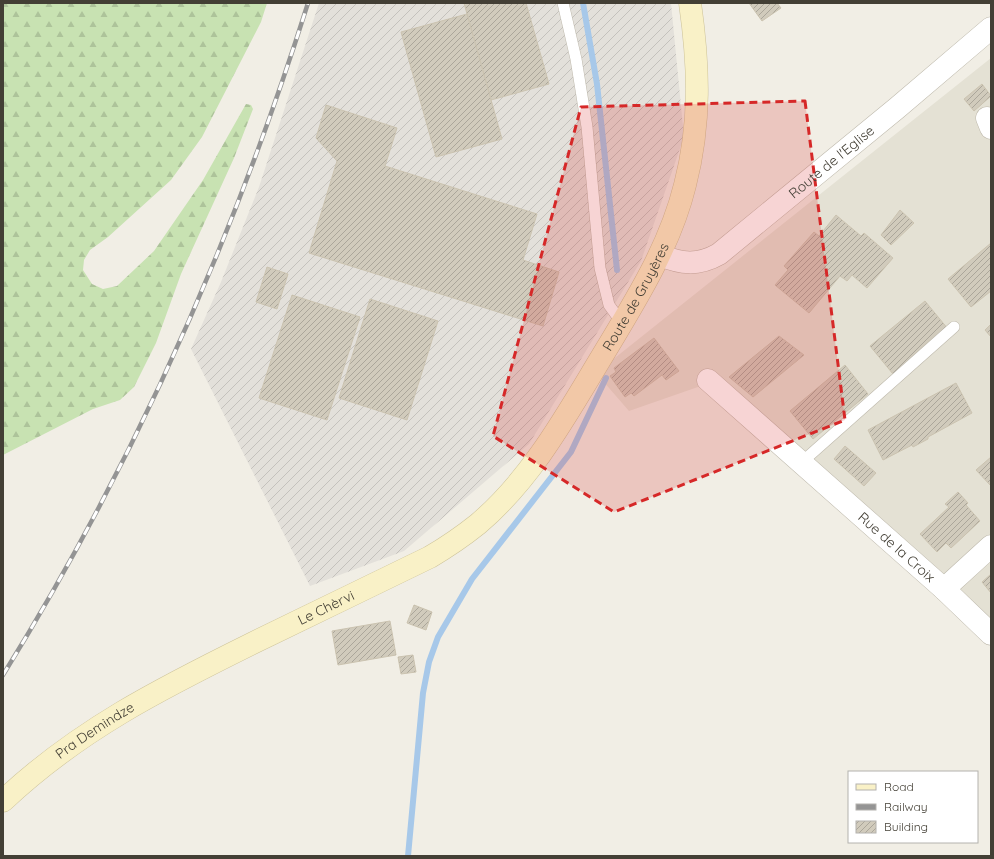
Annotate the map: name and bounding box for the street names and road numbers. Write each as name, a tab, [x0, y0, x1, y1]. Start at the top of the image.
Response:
street label: Route de l'Eglise	[785, 121, 878, 202]
street label: Route de Gruyères	[598, 240, 673, 354]
street label: Rue de la Croix	[854, 508, 939, 586]
street label: Le Chèrvi	[295, 586, 357, 629]
street label: Pra Demindze	[52, 698, 138, 763]

